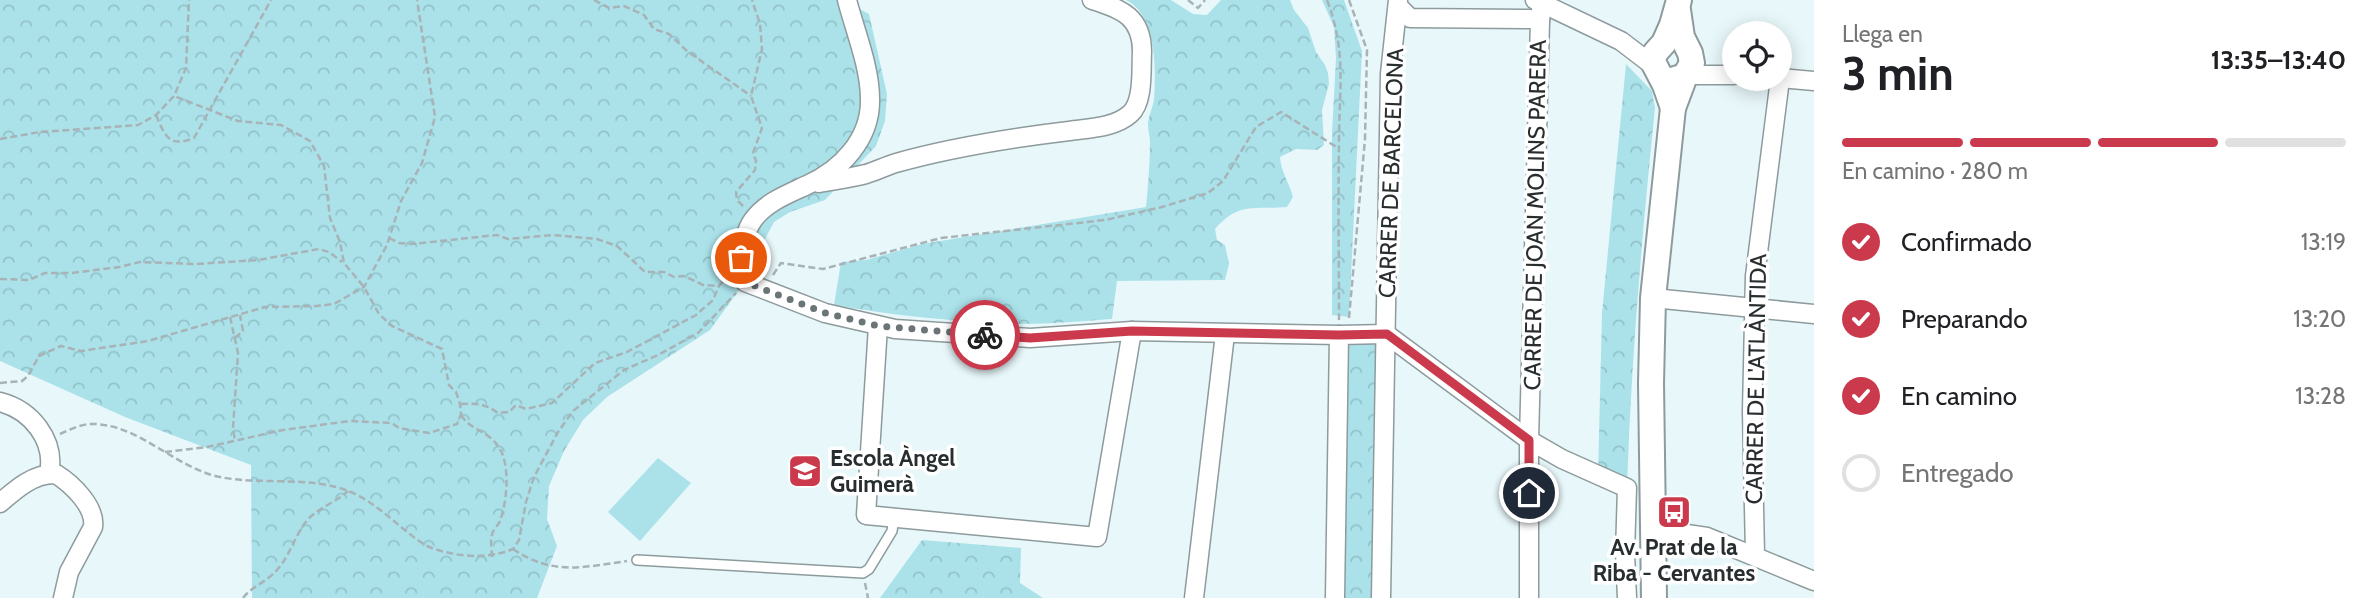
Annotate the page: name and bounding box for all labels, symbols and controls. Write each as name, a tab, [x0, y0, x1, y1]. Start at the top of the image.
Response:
text: Llega en	[1842, 20, 1923, 48]
map controls	[1722, 21, 1792, 91]
button: locate	[1722, 21, 1792, 91]
street label: CARRER DE JOAN MOLINS PARERA	[1518, 39, 1552, 391]
text: 13:35–13:40	[2211, 44, 2346, 76]
text: 3 min	[1842, 46, 1954, 102]
street label: CARRER DE BARCELONA	[1373, 47, 1409, 299]
text: En camino · 280 m	[1842, 157, 2028, 185]
icon: check	[1842, 223, 1880, 261]
text: Confirmado	[1901, 226, 2032, 258]
pin	[711, 228, 771, 288]
text: 13:19	[2301, 228, 2346, 256]
icon: bag	[722, 239, 760, 277]
street label: CARRER DE L'ATLÀNTIDA	[1739, 253, 1772, 505]
courier	[950, 300, 1020, 370]
icon: check	[1842, 300, 1880, 338]
text: Preparando	[1901, 303, 2028, 335]
text: 13:20	[2293, 305, 2346, 333]
icon: bike	[966, 316, 1004, 354]
icon: check	[1842, 377, 1880, 415]
text: En camino	[1901, 380, 2017, 412]
text: 13:28	[2295, 382, 2346, 410]
place label: Escola Àngel Guimerà	[830, 444, 955, 498]
school or university icon: Escola Àngel Guimerà	[786, 452, 824, 490]
text: Entregado	[1901, 457, 2014, 489]
pin	[1499, 463, 1559, 523]
icon: home	[1510, 474, 1548, 512]
bus stop icon: Av. Prat de la Riba - Cervantes	[1655, 493, 1693, 531]
place label: Av. Prat de la Riba - Cervantes	[1593, 533, 1755, 587]

